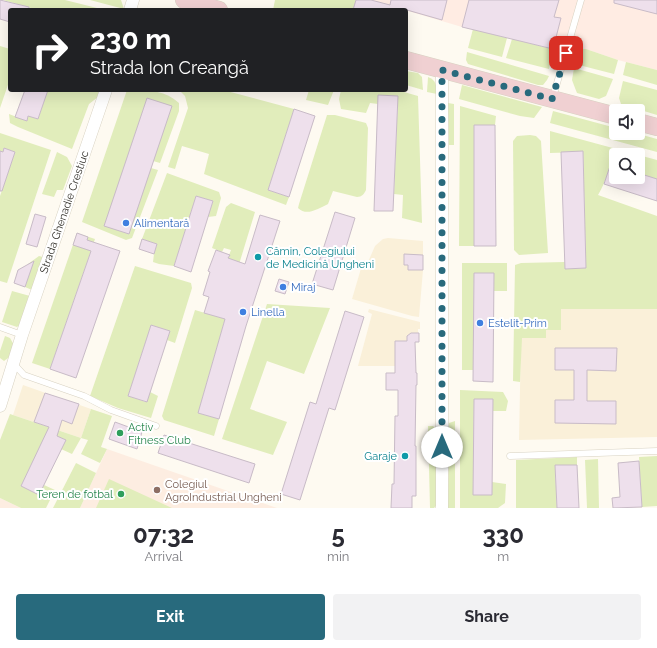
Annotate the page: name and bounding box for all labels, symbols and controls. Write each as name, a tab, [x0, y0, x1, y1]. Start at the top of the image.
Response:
text: 230 m	[90, 23, 171, 56]
icon: right	[24, 24, 76, 76]
pin	[549, 36, 583, 70]
icon: arrive	[555, 42, 577, 64]
text: Strada Ion Creangă	[90, 57, 249, 78]
map controls	[609, 104, 645, 184]
button: sound	[609, 104, 645, 140]
button: search	[609, 148, 645, 184]
street label: Strada Ghenadie Crestiuc	[37, 149, 92, 275]
place label: Alimentară	[134, 217, 189, 230]
marker: Alimentară	[121, 218, 131, 228]
place label: Cămin, Colegiului de Medicină Ungheni	[266, 245, 374, 271]
marker: Cămin, Colegiului de Medicină Ungheni	[253, 252, 263, 262]
place label: Miraj	[291, 281, 315, 294]
marker: Miraj	[278, 282, 288, 292]
place label: Linella	[251, 306, 285, 319]
marker: Linella	[238, 307, 248, 317]
place label: Estelit-Prim	[488, 317, 547, 330]
marker: Estelit-Prim	[475, 318, 485, 328]
place label: Activ Fitness Club	[128, 421, 191, 447]
position arrow	[421, 426, 463, 468]
marker: Activ Fitness Club	[115, 428, 125, 438]
place label: Garaje	[364, 450, 398, 463]
marker: Garaje	[400, 451, 410, 461]
place label: Colegiul AgroIndustrial Ungheni	[165, 478, 282, 504]
marker: Colegiul AgroIndustrial Ungheni	[152, 485, 162, 495]
place label: Teren de fotbal	[36, 488, 113, 501]
marker: Teren de fotbal	[116, 489, 126, 499]
text: 07:32	[133, 520, 194, 549]
text: 5	[332, 520, 345, 549]
text: 330	[482, 520, 524, 549]
text: Arrival	[144, 549, 183, 564]
text: min	[327, 549, 349, 564]
text: m	[497, 549, 509, 564]
button: Exit	[16, 594, 325, 640]
button: Share	[333, 594, 641, 640]

